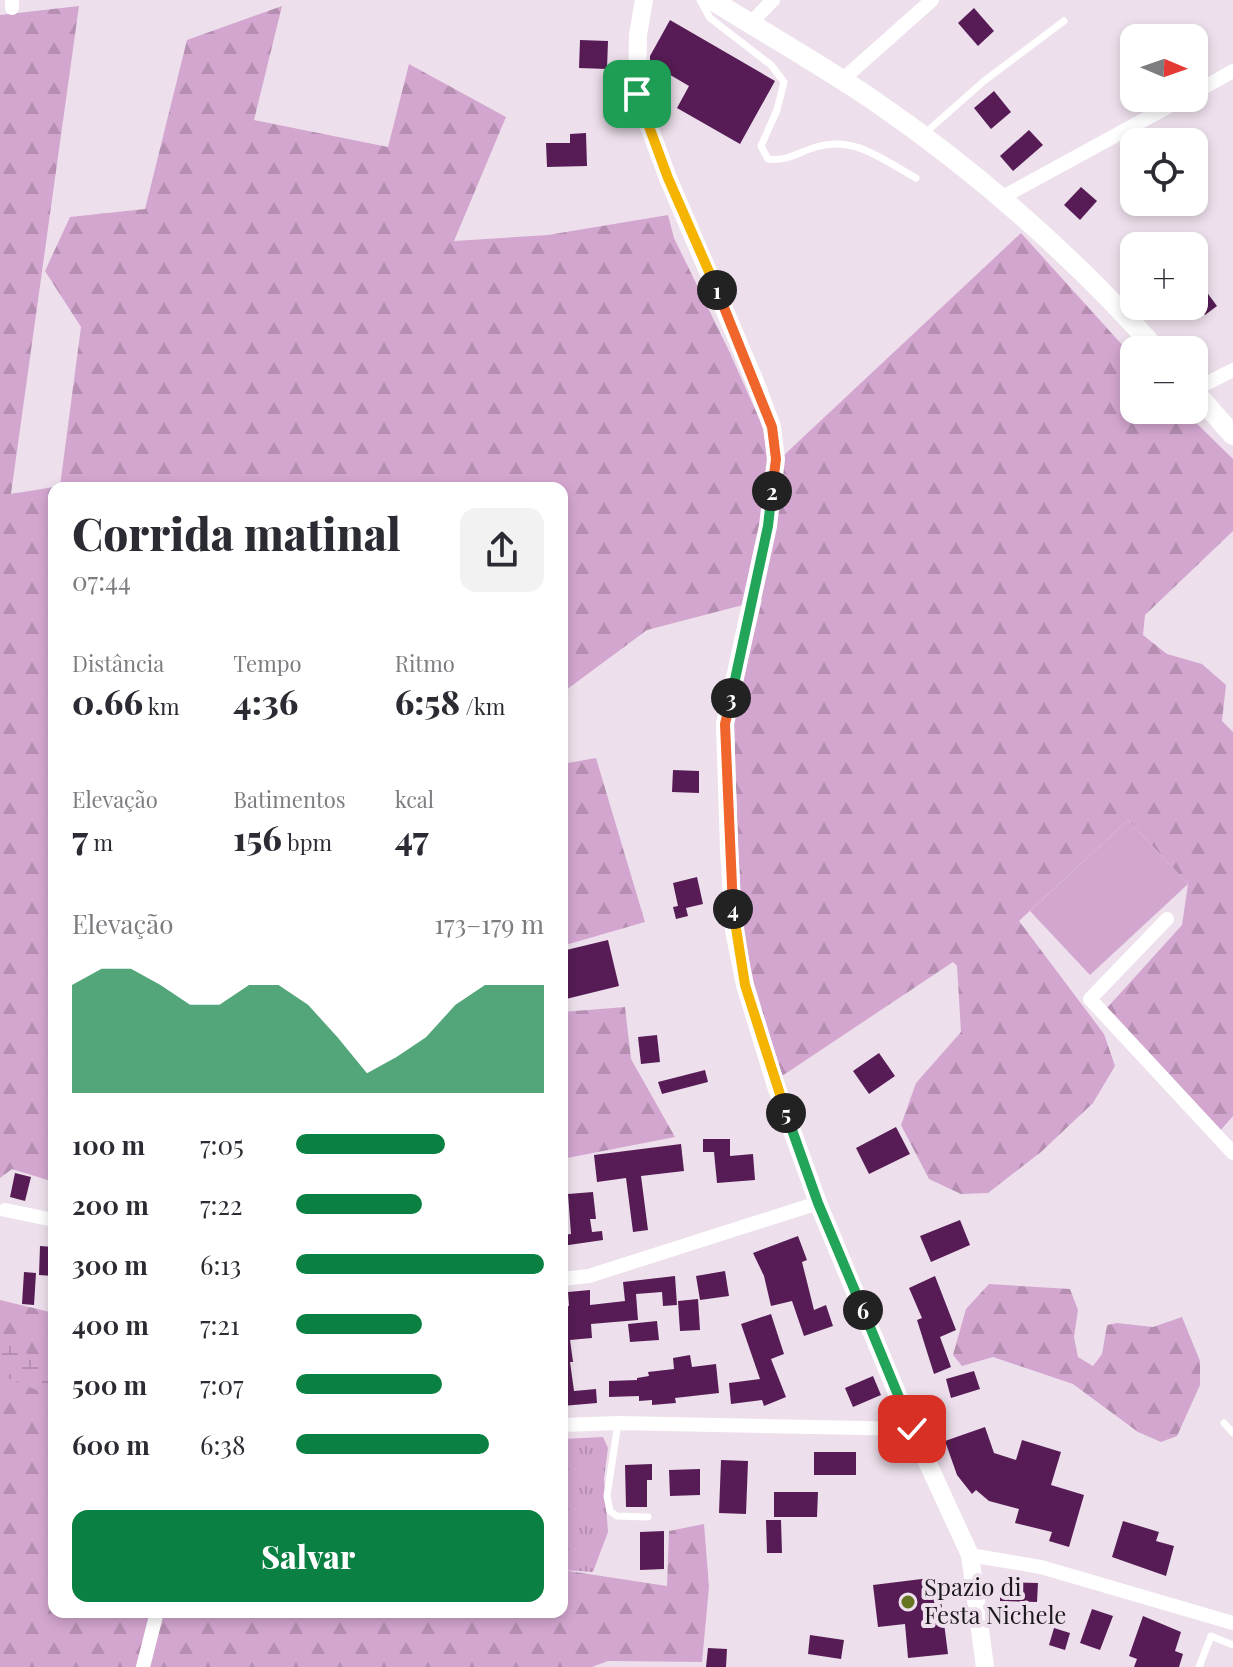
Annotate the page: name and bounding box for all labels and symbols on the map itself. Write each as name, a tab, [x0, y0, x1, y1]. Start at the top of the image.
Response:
north arrow	[1120, 24, 1208, 112]
pin	[603, 60, 671, 128]
pin: 1	[697, 270, 737, 310]
pin: 2	[752, 471, 792, 511]
pin: 3	[711, 678, 751, 718]
pin: 4	[713, 889, 753, 929]
pin: 5	[766, 1093, 806, 1133]
pin: 6	[843, 1290, 883, 1330]
pin	[878, 1395, 946, 1463]
place label: Spazio di Festa Nichele	[924, 1570, 1066, 1630]
marker: Spazio di Festa Nichele	[899, 1593, 917, 1611]

